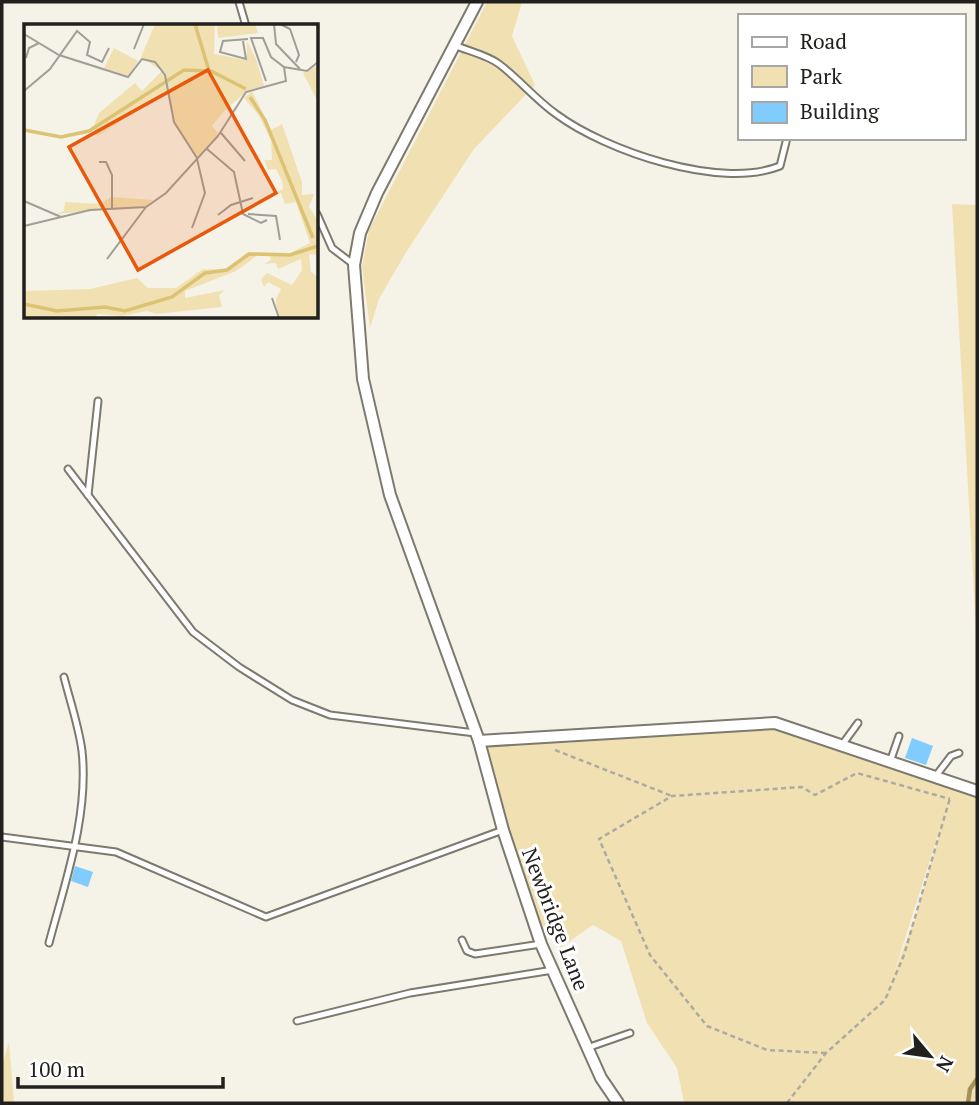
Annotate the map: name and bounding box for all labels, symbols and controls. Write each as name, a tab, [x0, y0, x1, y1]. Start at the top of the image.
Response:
legend	[738, 14, 965, 140]
inset map	[24, 24, 318, 318]
text: Road	[800, 27, 847, 55]
text: Park	[800, 62, 842, 90]
text: Building	[800, 97, 880, 125]
street label: Newbridge Lane	[516, 844, 596, 994]
north arrow	[895, 1021, 965, 1091]
scale bar	[18, 1046, 222, 1090]
text: N	[931, 1052, 960, 1077]
text: 100 m	[28, 1055, 85, 1083]

